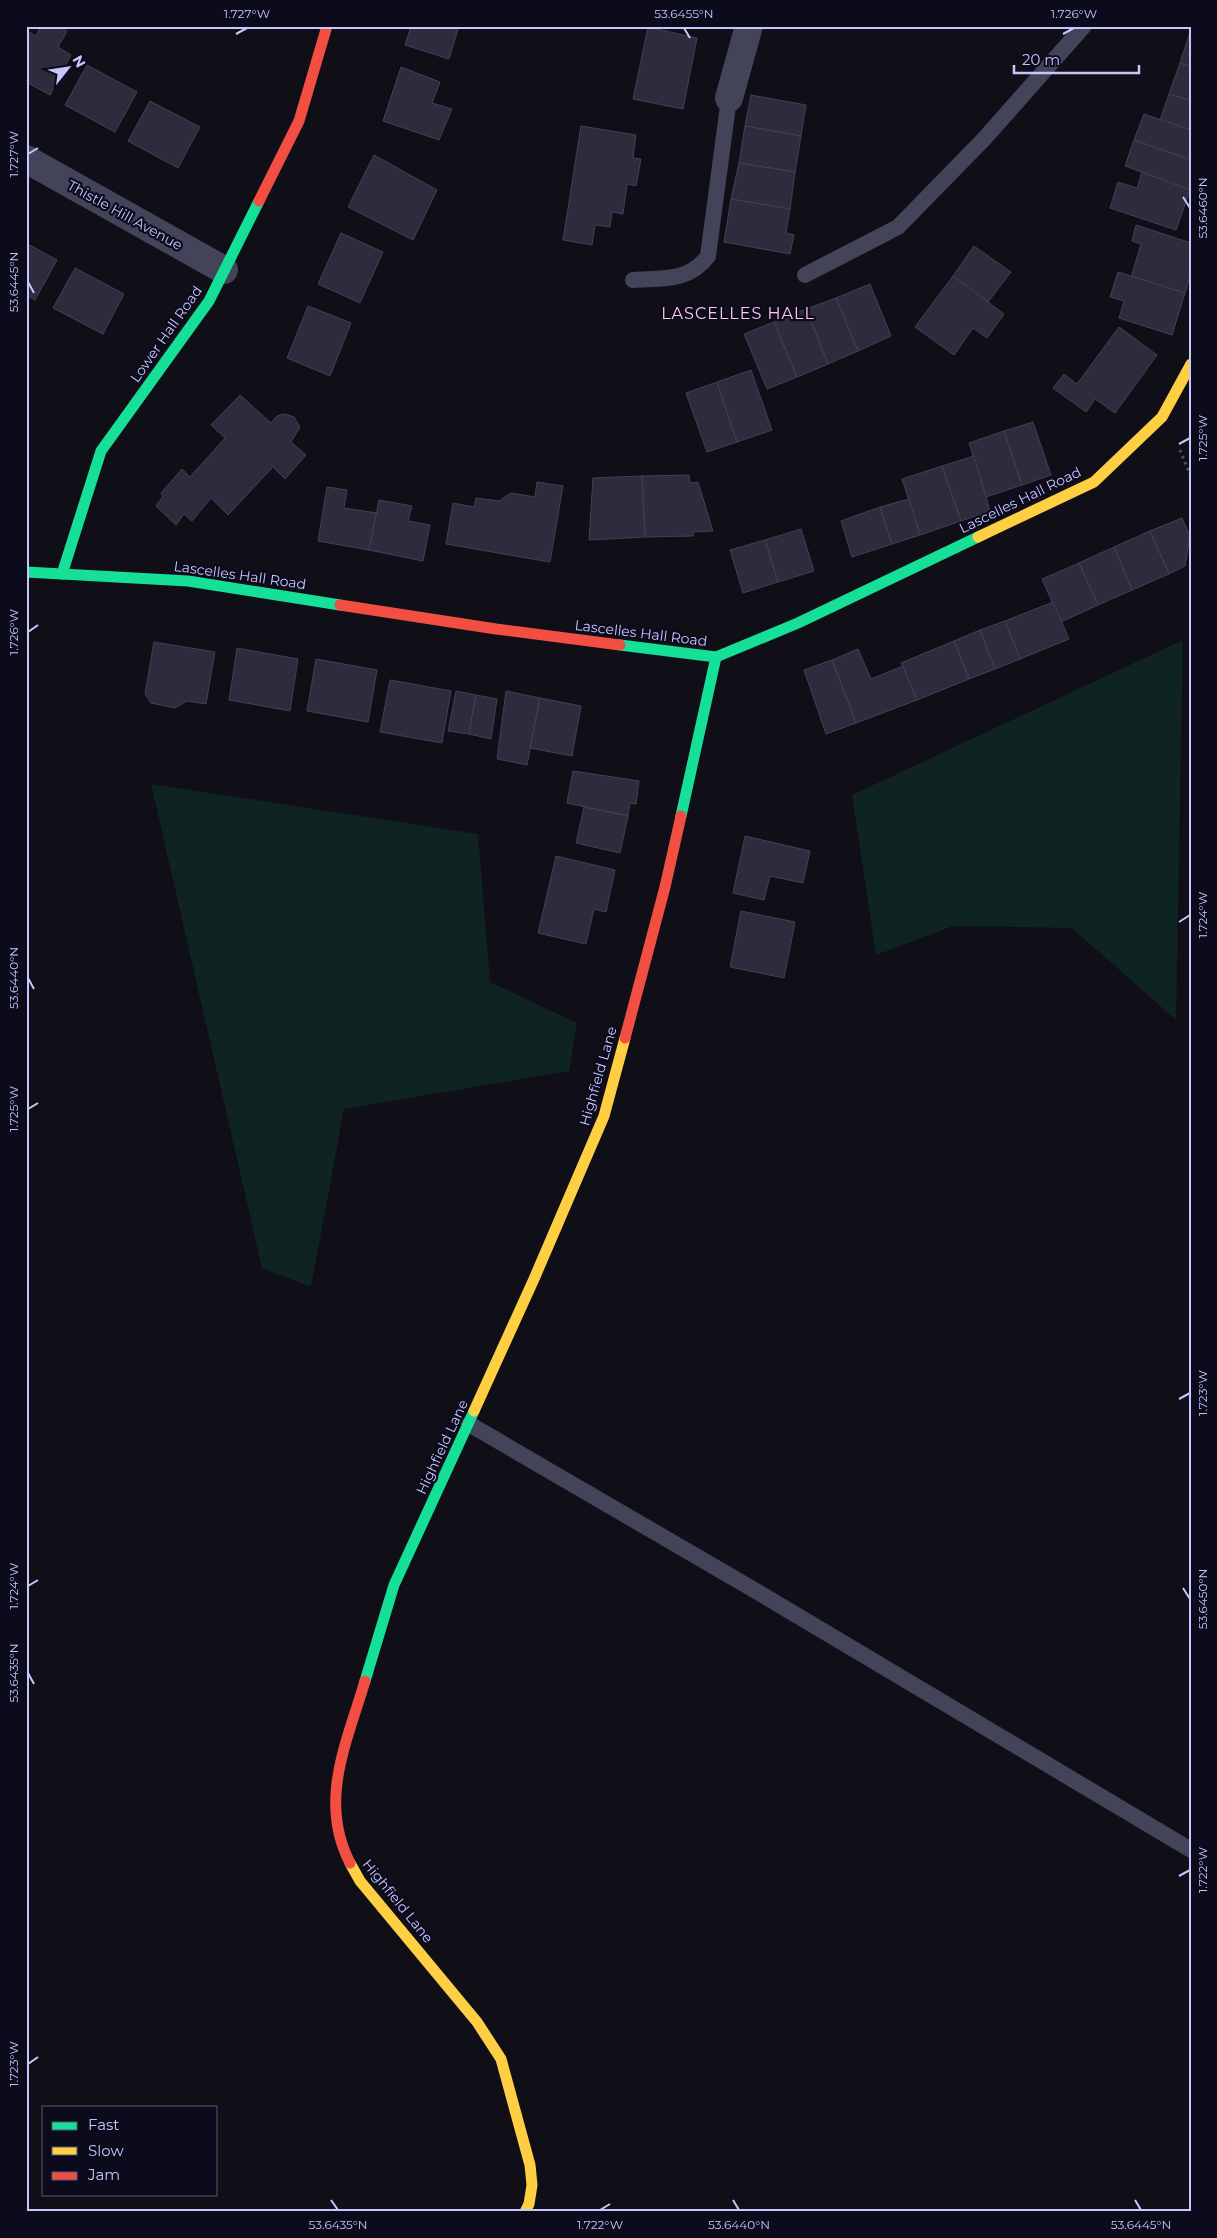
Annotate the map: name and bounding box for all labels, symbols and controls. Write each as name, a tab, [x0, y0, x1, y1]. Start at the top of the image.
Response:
text: 1.727°W	[224, 6, 270, 21]
text: 53.6455°N	[654, 6, 714, 21]
text: 1.726°W	[1051, 6, 1097, 21]
north arrow	[42, 42, 92, 92]
scale bar	[1014, 42, 1140, 74]
text: 20 m	[1022, 50, 1060, 69]
text: N	[69, 52, 90, 71]
text: 1.727°W	[6, 131, 21, 177]
street label: Thistle Hill Avenue	[64, 176, 186, 254]
text: 53.6460°N	[1195, 177, 1210, 239]
text: 53.6445°N	[6, 252, 21, 312]
street label: Lower Hall Road	[126, 282, 206, 386]
district label: LASCELLES HALL	[661, 304, 815, 323]
text: 1.725°W	[1195, 415, 1210, 461]
street label: Lascelles Hall Road	[956, 463, 1084, 537]
street label: Lascelles Hall Road	[173, 557, 307, 593]
text: 1.726°W	[6, 609, 21, 655]
street label: Lascelles Hall Road	[574, 616, 708, 650]
text: 1.724°W	[1195, 892, 1210, 938]
text: 53.6440°N	[6, 947, 21, 1009]
street label: Highfield Lane	[575, 1024, 621, 1128]
text: 1.725°W	[6, 1086, 21, 1132]
text: 1.723°W	[1195, 1370, 1210, 1416]
street label: Highfield Lane	[412, 1397, 472, 1497]
text: 1.724°W	[6, 1563, 21, 1609]
text: 53.6450°N	[1195, 1569, 1210, 1629]
text: 53.6435°N	[6, 1643, 21, 1703]
text: 1.722°W	[1195, 1847, 1210, 1893]
street label: Highfield Lane	[359, 1855, 437, 1947]
text: 1.723°W	[6, 2041, 21, 2087]
legend	[42, 2106, 218, 2196]
text: Fast	[88, 2115, 119, 2134]
text: Slow	[88, 2141, 124, 2160]
text: Jam	[87, 2165, 120, 2184]
text: 53.6435°N	[308, 2217, 368, 2232]
text: 1.722°W	[577, 2217, 623, 2232]
text: 53.6440°N	[708, 2217, 770, 2232]
text: 53.6445°N	[1111, 2217, 1171, 2232]

